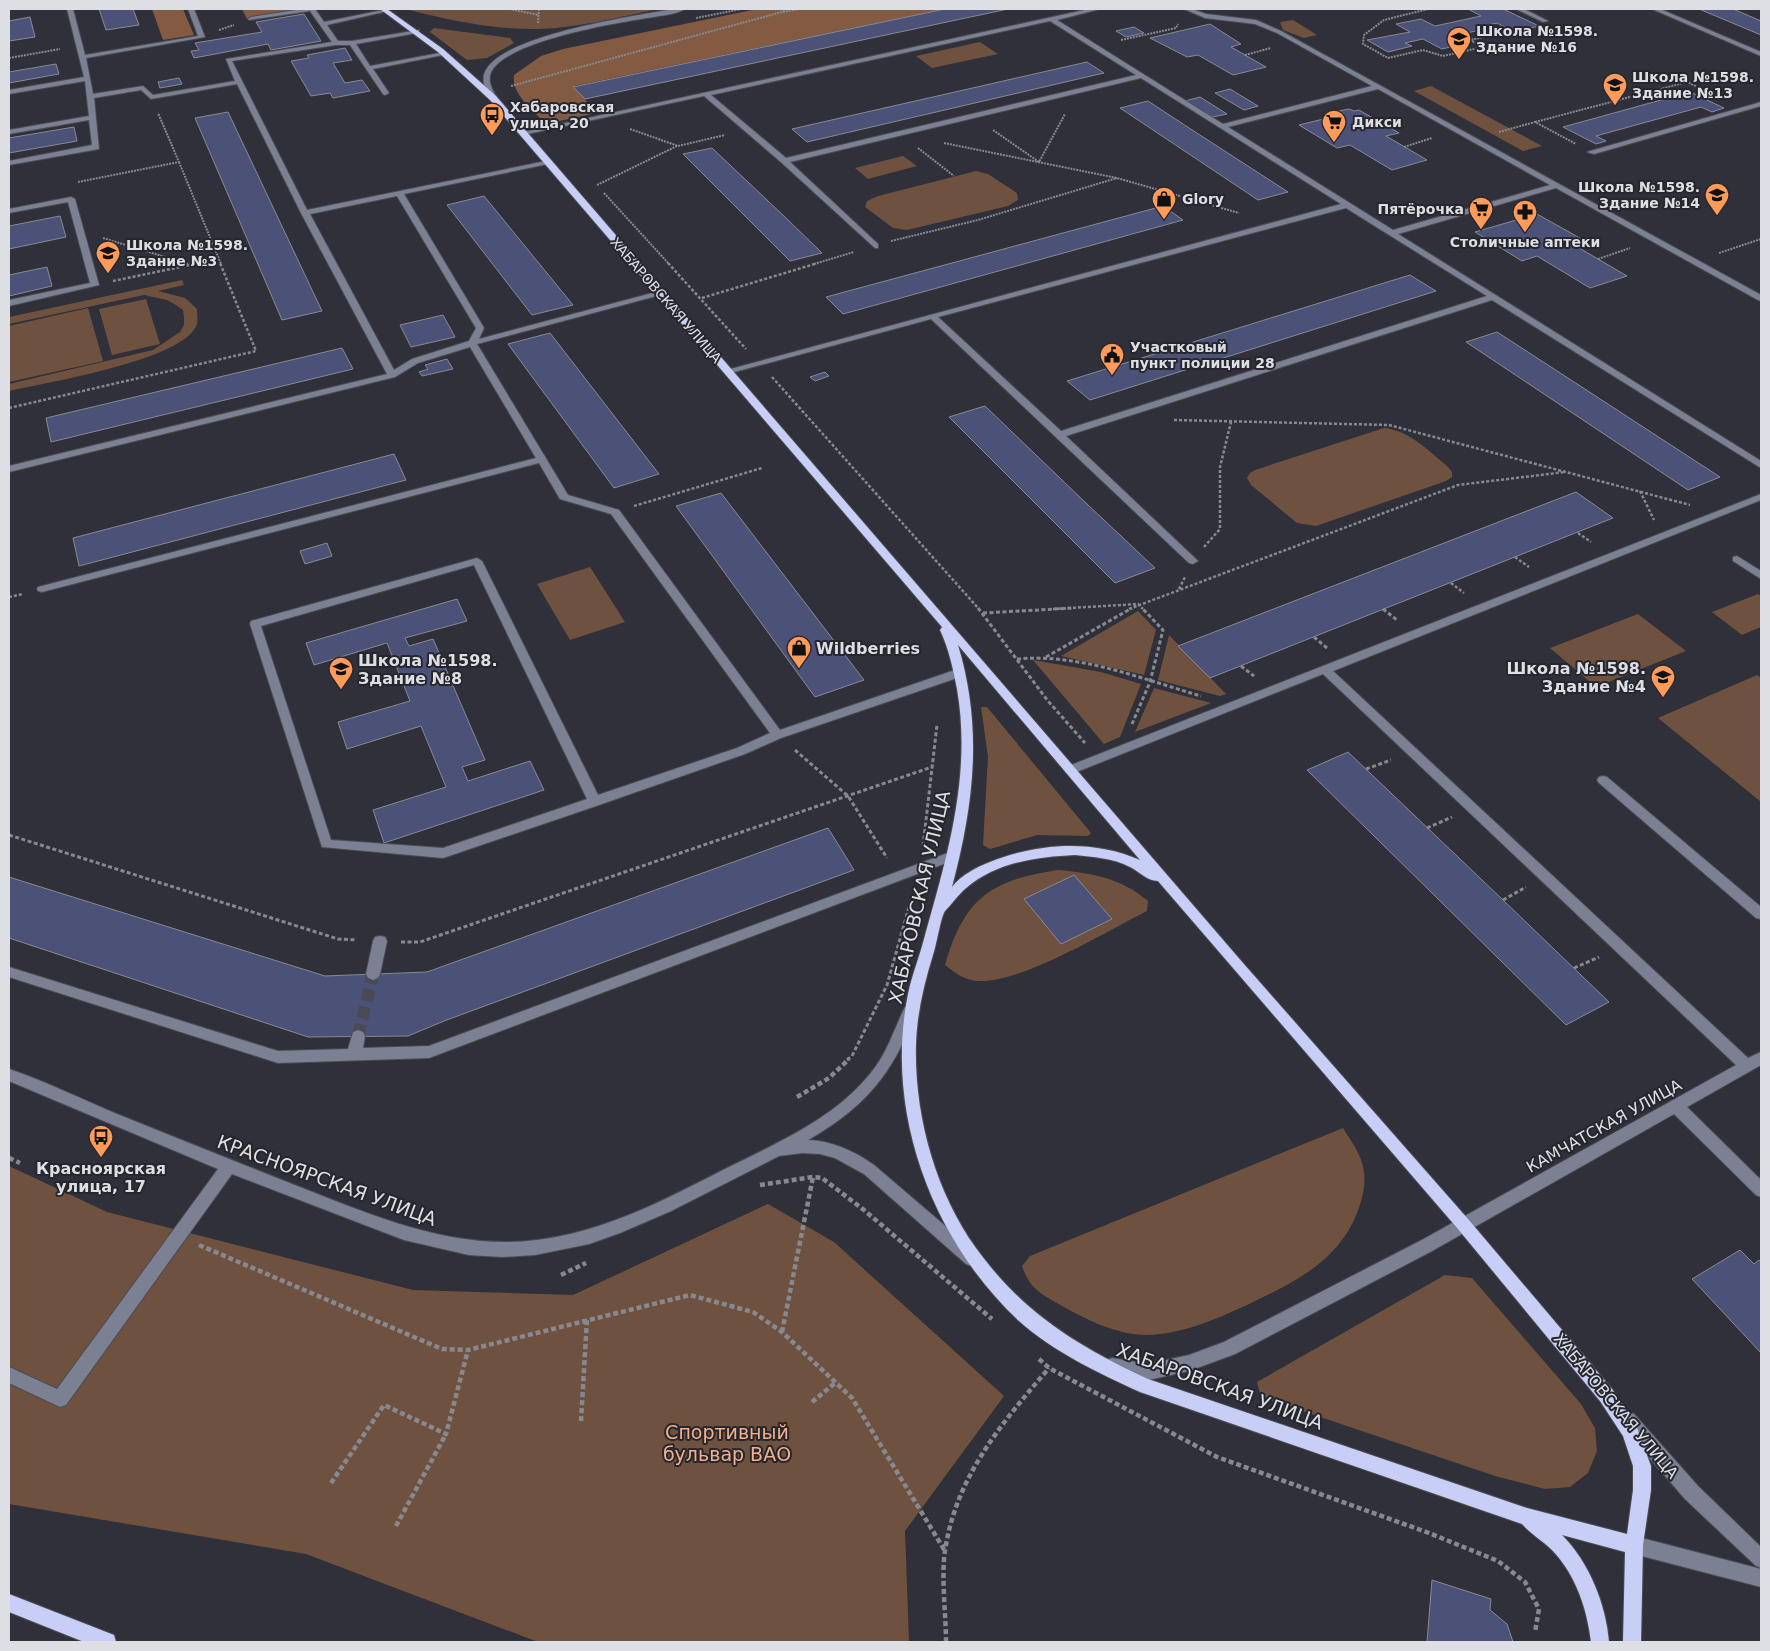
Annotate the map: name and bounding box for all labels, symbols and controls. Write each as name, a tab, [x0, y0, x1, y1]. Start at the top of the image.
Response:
place label: Школа №1598. Здание №16	[1476, 23, 1598, 55]
school or university icon: Школа №1598. Здание №16	[1446, 26, 1472, 60]
place label: Школа №1598. Здание №13	[1632, 69, 1754, 101]
school or university icon: Школа №1598. Здание №13	[1602, 72, 1628, 106]
place label: Хабаровская улица, 20	[510, 99, 614, 131]
bus stop icon: Хабаровская улица, 20	[479, 102, 505, 136]
supermarket icon: Дикси	[1321, 109, 1347, 143]
place label: Дикси	[1352, 114, 1402, 130]
place label: Школа №1598. Здание №14	[1578, 179, 1700, 211]
school or university icon: Школа №1598. Здание №14	[1704, 182, 1730, 216]
shop icon: Glory	[1151, 186, 1177, 220]
place label: Glory	[1182, 191, 1224, 207]
supermarket icon: Пятёрочка	[1468, 196, 1494, 230]
pharmacy icon: Столичные аптеки	[1512, 199, 1538, 233]
place label: Пятёрочка	[1377, 201, 1464, 217]
street label: ХАБАРОВСКАЯ УЛИЦА	[607, 234, 725, 366]
place label: Столичные аптеки	[1450, 234, 1600, 250]
place label: Школа №1598. Здание №3	[126, 237, 248, 269]
school or university icon: Школа №1598. Здание №3	[95, 240, 121, 274]
place label: Участковый пункт полиции 28	[1130, 339, 1275, 371]
public building icon: Участковый пункт полиции 28	[1099, 342, 1125, 376]
shop icon: Wildberries	[786, 635, 812, 669]
place label: Wildberries	[816, 639, 920, 658]
place label: Школа №1598. Здание №8	[358, 651, 498, 688]
school or university icon: Школа №1598. Здание №8	[328, 656, 354, 690]
place label: Школа №1598. Здание №4	[1506, 659, 1646, 696]
school or university icon: Школа №1598. Здание №4	[1650, 664, 1676, 698]
street label: ХАБАРОВСКАЯ УЛИЦА	[884, 788, 954, 1006]
street label: КАМЧАТСКАЯ УЛИЦА	[1523, 1075, 1685, 1177]
bus stop icon: Красноярская улица, 17	[88, 1124, 114, 1158]
street label: КРАСНОЯРСКАЯ УЛИЦА	[214, 1130, 440, 1230]
place label: Красноярская улица, 17	[36, 1159, 166, 1196]
street label: ХАБАРОВСКАЯ УЛИЦА	[1550, 1329, 1682, 1483]
street label: ХАБАРОВСКАЯ УЛИЦА	[1114, 1338, 1326, 1434]
park label: Спортивный бульвар ВАО	[663, 1421, 791, 1465]

